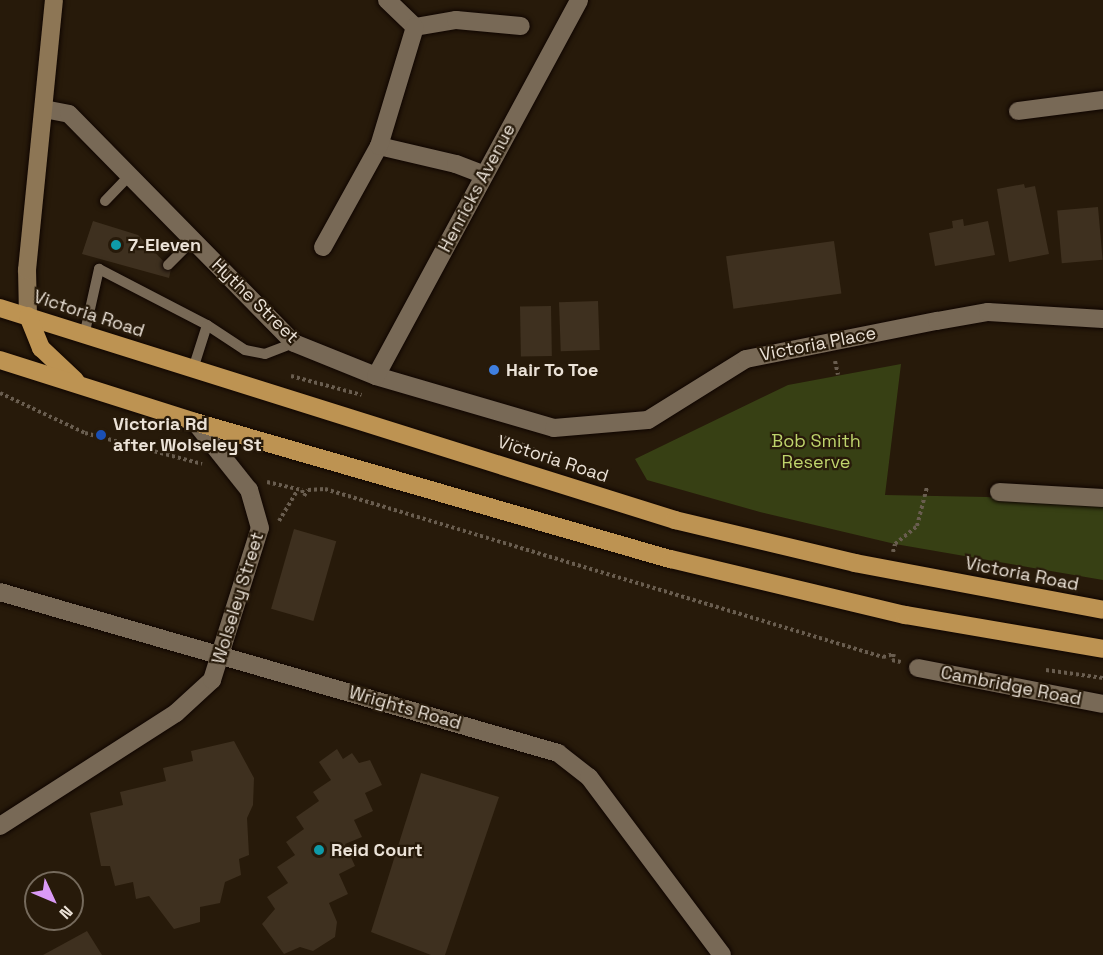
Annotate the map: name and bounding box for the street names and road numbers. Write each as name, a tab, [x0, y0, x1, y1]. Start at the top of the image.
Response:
street label: Henricks Avenue	[434, 120, 520, 256]
street label: Hythe Street	[207, 254, 303, 348]
street label: Victoria Road	[31, 286, 147, 342]
street label: Victoria Place	[758, 322, 878, 366]
street label: Victoria Road	[495, 431, 611, 487]
street label: Wolseley Street	[208, 529, 268, 667]
street label: Victoria Road	[963, 552, 1081, 596]
street label: Cambridge Road	[939, 662, 1083, 710]
street label: Wrights Road	[346, 682, 464, 734]

